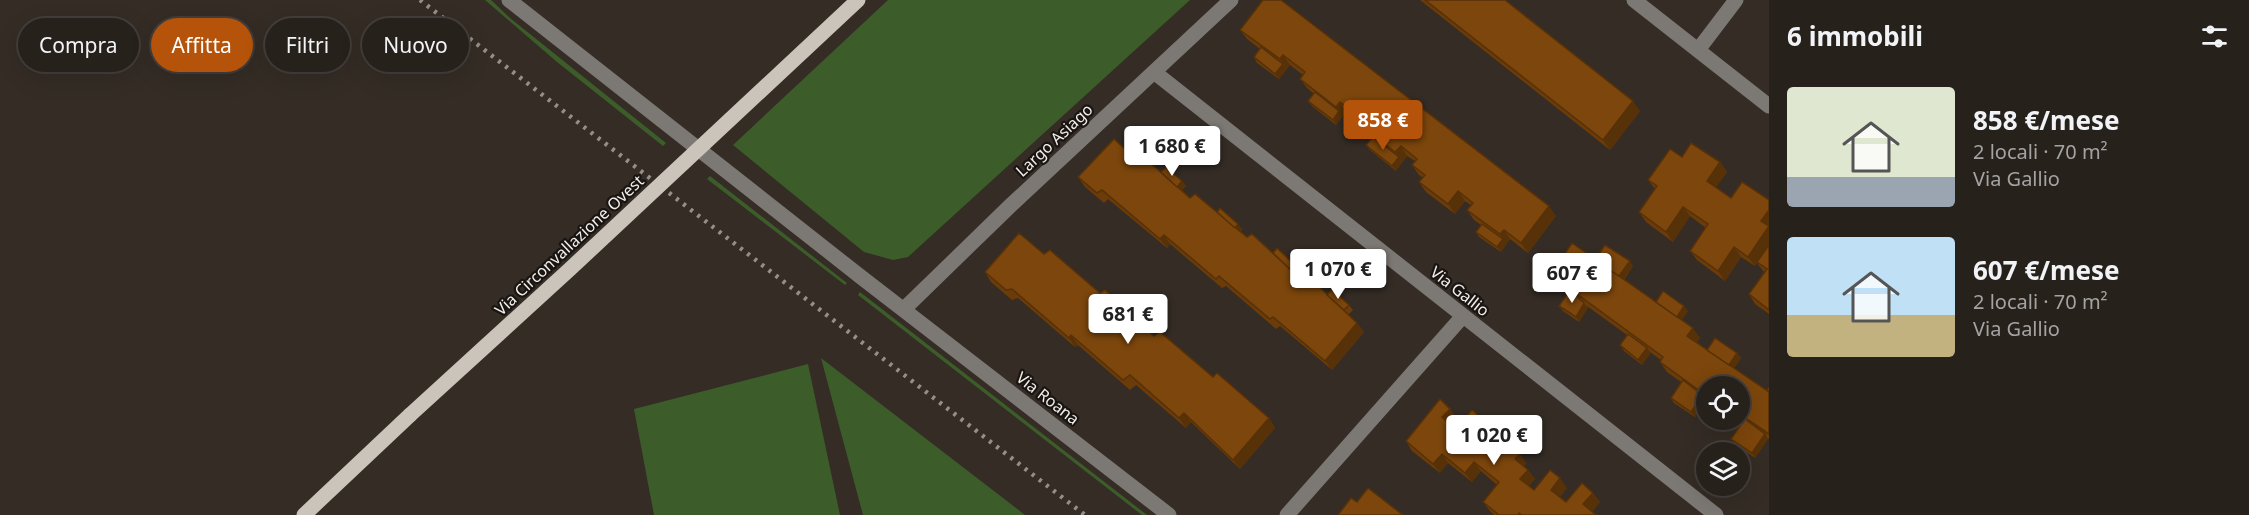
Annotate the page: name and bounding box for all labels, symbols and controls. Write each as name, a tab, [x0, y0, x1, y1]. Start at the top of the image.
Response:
chip: Compra	[18, 18, 139, 72]
chip: Affitta	[151, 18, 253, 72]
chip: Filtri	[265, 18, 350, 72]
chip: Nuovo	[362, 18, 469, 72]
text: 6 immobili	[1787, 18, 1923, 54]
icon: filters	[2198, 20, 2231, 53]
street label: Largo Asiago	[1011, 99, 1097, 181]
pin: 858 €	[1341, 100, 1425, 151]
text: 858 €/mese	[1973, 102, 2119, 138]
text: 858 €	[1358, 106, 1408, 133]
icon: home	[1835, 111, 1907, 183]
pin: 1 680 €	[1117, 126, 1227, 177]
text: 1 680 €	[1138, 132, 1206, 159]
text: 2 locali · 70 m²	[1973, 138, 2108, 165]
text: Via Gallio	[1973, 165, 2060, 192]
street label: Via Circonvallazione Ovest	[490, 170, 649, 320]
pin: 1 070 €	[1283, 249, 1393, 300]
text: 607 €/mese	[1973, 252, 2119, 288]
pin: 607 €	[1530, 253, 1614, 304]
text: 1 070 €	[1304, 255, 1372, 282]
text: 607 €	[1547, 259, 1597, 286]
street label: Via Gallio	[1426, 261, 1494, 321]
icon: home	[1835, 261, 1907, 333]
text: 2 locali · 70 m²	[1973, 288, 2108, 315]
pin: 681 €	[1086, 294, 1170, 345]
text: 681 €	[1103, 300, 1153, 327]
text: Via Gallio	[1973, 315, 2060, 342]
street label: Via Roana	[1012, 366, 1084, 430]
map controls	[1696, 376, 1750, 496]
button: locate	[1696, 376, 1750, 430]
pin: 1 020 €	[1439, 415, 1549, 466]
text: 1 020 €	[1460, 421, 1528, 448]
button: layers	[1696, 442, 1750, 496]

